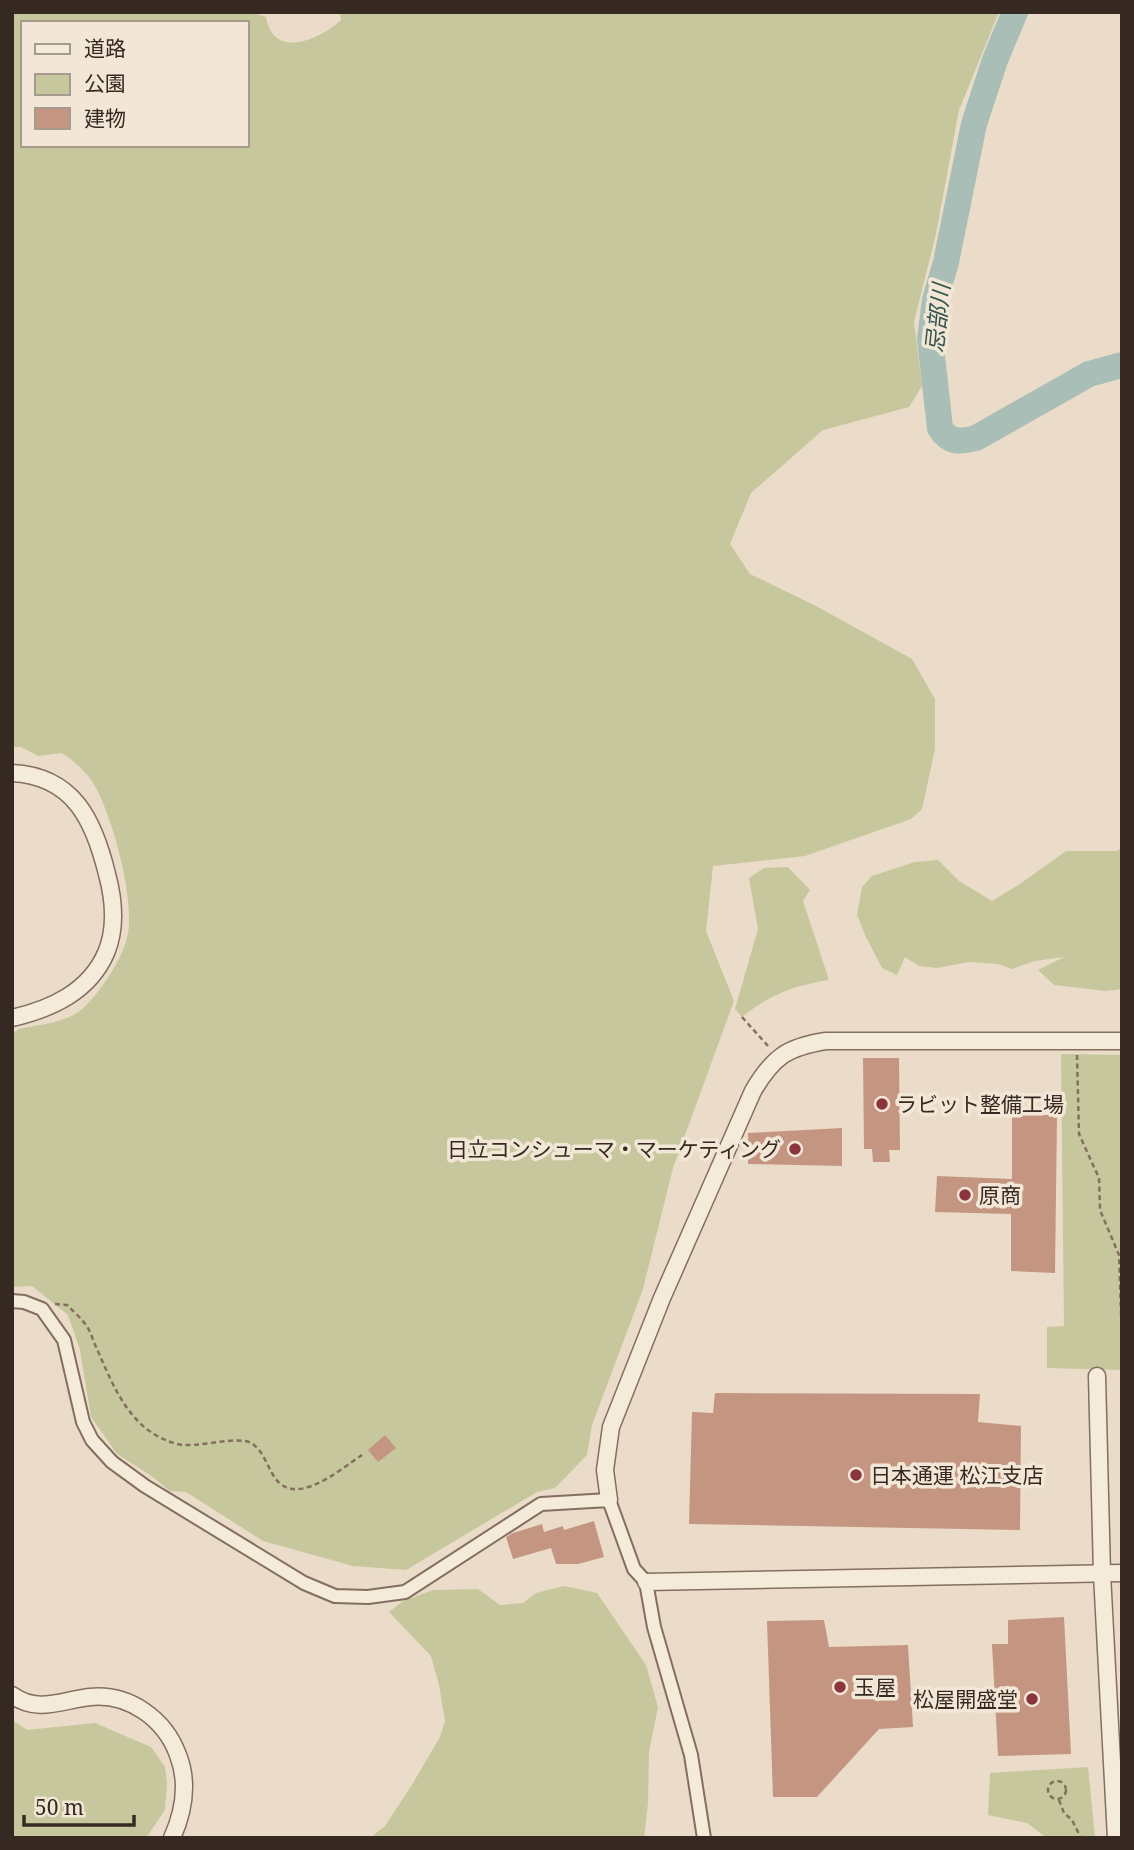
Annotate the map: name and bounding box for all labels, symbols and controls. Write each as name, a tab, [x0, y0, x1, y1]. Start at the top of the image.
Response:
legend	[21, 21, 248, 147]
text: 道路	[84, 34, 126, 62]
text: 公園	[84, 69, 126, 97]
text: 建物	[84, 104, 126, 132]
water label: 忌部川	[917, 279, 957, 354]
place label: ラビット整備工場	[896, 1090, 1064, 1118]
marker: ラビット整備工場	[874, 1096, 890, 1112]
place label: 日立コンシューマ・マーケティング	[447, 1135, 781, 1163]
marker: 日立コンシューマ・マーケティング	[787, 1141, 803, 1157]
place label: 原商	[979, 1181, 1021, 1209]
marker: 原商	[957, 1187, 973, 1203]
place label: 日本通運 松江支店	[870, 1461, 1043, 1489]
marker: 日本通運 松江支店	[848, 1467, 864, 1483]
place label: 玉屋	[854, 1673, 896, 1701]
marker: 玉屋	[832, 1679, 848, 1695]
place label: 松屋開盛堂	[913, 1685, 1018, 1713]
marker: 松屋開盛堂	[1024, 1691, 1040, 1707]
scale bar	[24, 1784, 135, 1828]
text: 50 m	[35, 1793, 84, 1821]

